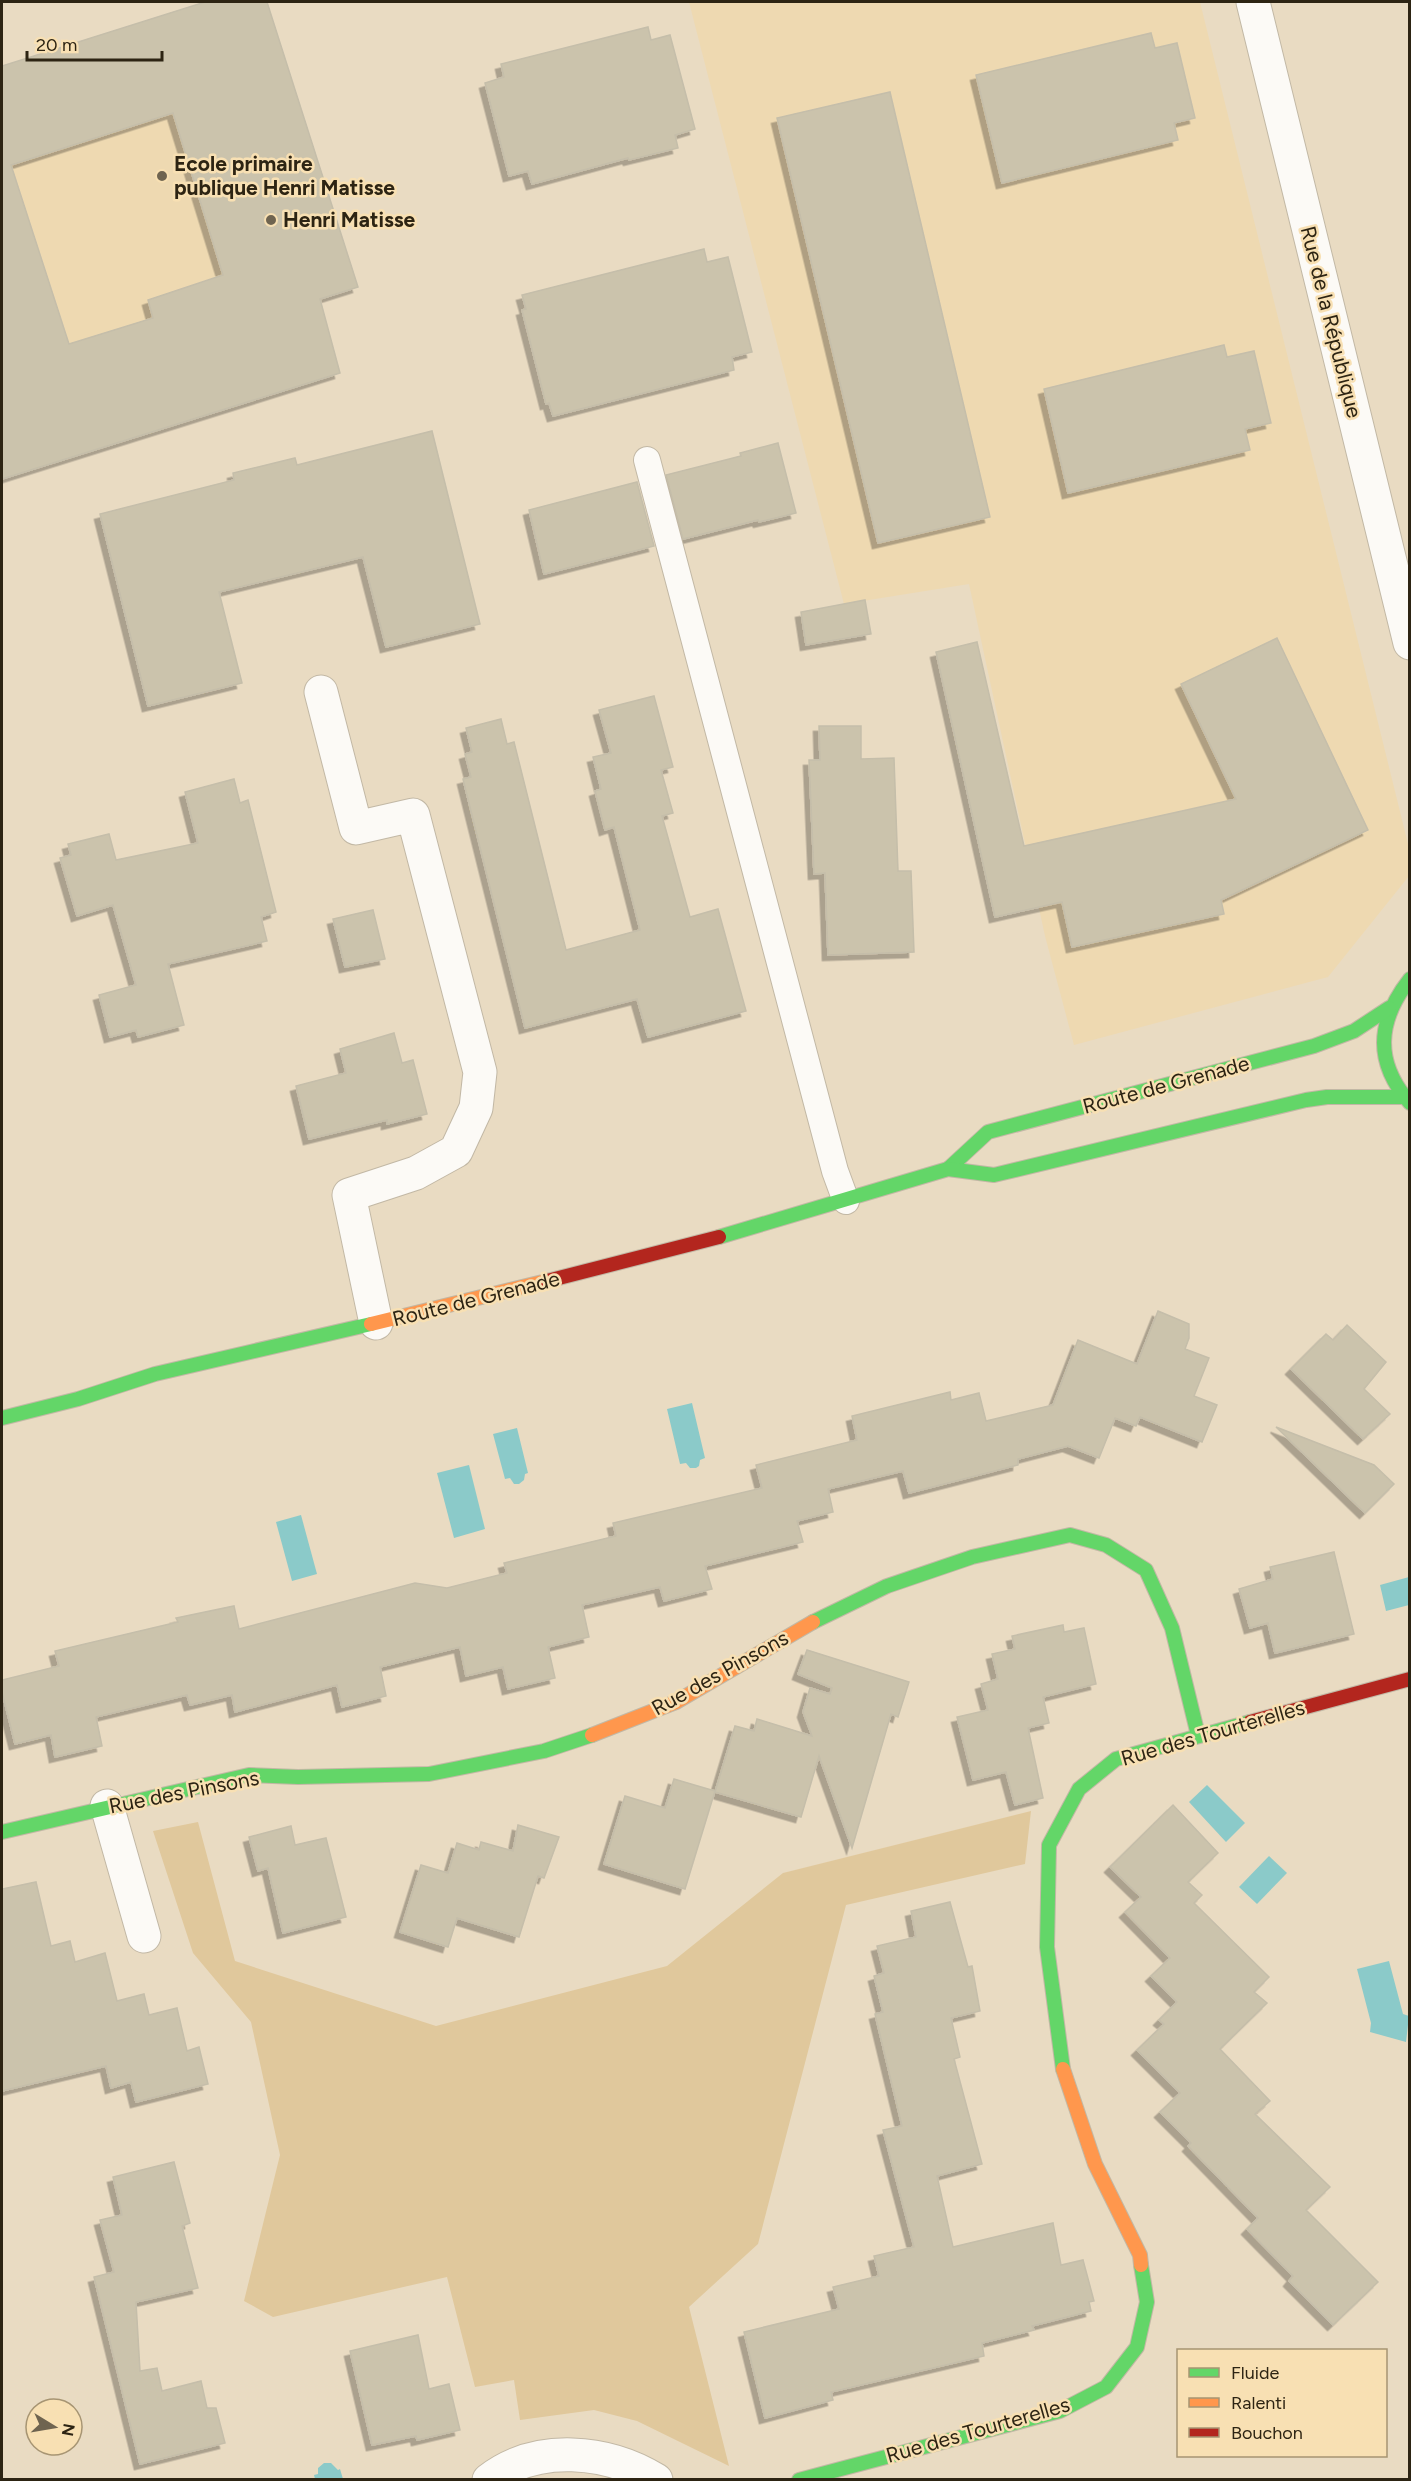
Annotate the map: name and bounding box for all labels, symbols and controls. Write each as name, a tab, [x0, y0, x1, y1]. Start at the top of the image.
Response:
scale bar	[27, 24, 162, 62]
text: 20 m	[36, 34, 77, 56]
place label: Ecole primaire publique Henri Matisse	[174, 151, 395, 200]
marker: Ecole primaire publique Henri Matisse	[155, 169, 169, 183]
place label: Henri Matisse	[283, 207, 415, 232]
marker: Henri Matisse	[264, 213, 278, 227]
street label: Rue de la République	[1296, 223, 1367, 420]
street label: Route de Grenade	[1080, 1050, 1252, 1119]
street label: Route de Grenade	[390, 1266, 562, 1331]
street label: Rue des Pinsons	[647, 1625, 793, 1720]
street label: Rue des Tourterelles	[1118, 1694, 1308, 1771]
street label: Rue des Pinsons	[107, 1765, 261, 1818]
legend	[1177, 2349, 1387, 2457]
text: Fluide	[1231, 2362, 1280, 2384]
street label: Rue des Tourterelles	[883, 2391, 1073, 2468]
text: Ralenti	[1231, 2392, 1286, 2414]
north arrow	[24, 2397, 84, 2457]
text: N	[58, 2422, 79, 2438]
text: Bouchon	[1231, 2422, 1303, 2444]

